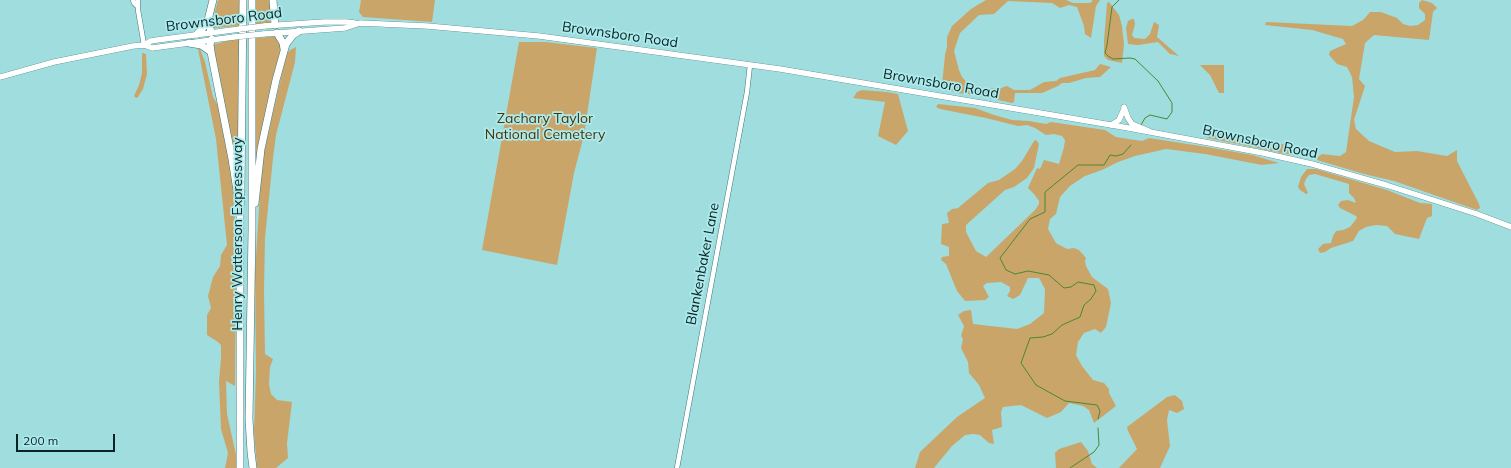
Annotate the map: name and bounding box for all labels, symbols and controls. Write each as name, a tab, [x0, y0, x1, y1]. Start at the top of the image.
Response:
street label: Brownsboro Road	[165, 5, 283, 35]
street label: Brownsboro Road	[561, 19, 679, 51]
street label: Brownsboro Road	[882, 66, 1000, 102]
park label: Zachary Taylor National Cemetery	[485, 111, 605, 144]
street label: Brownsboro Road	[1201, 122, 1319, 162]
street label: Henry Watterson Expressway	[230, 137, 246, 331]
street label: Blankenbaker Lane	[683, 201, 723, 327]
scale bar	[18, 426, 117, 452]
text: 200 m	[23, 433, 58, 448]

